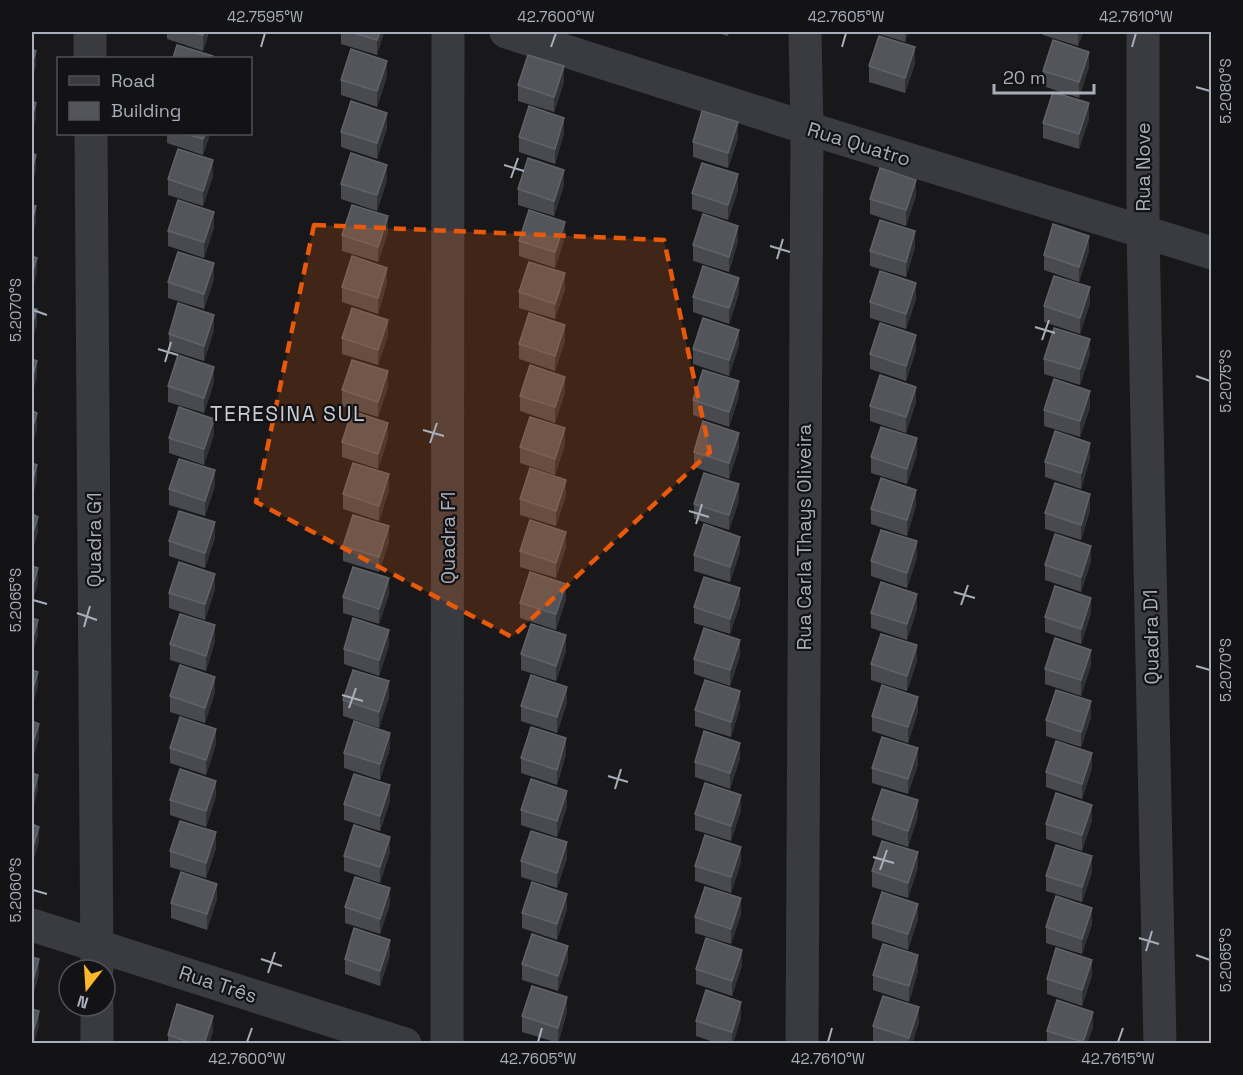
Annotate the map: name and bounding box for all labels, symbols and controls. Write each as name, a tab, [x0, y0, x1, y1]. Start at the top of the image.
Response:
text: 42.7595°W	[227, 7, 303, 26]
text: 42.7600°W	[517, 7, 595, 26]
text: 42.7605°W	[808, 7, 884, 26]
text: 42.7610°W	[1099, 7, 1173, 26]
legend	[57, 57, 252, 135]
scale bar	[994, 57, 1094, 95]
text: 5.2080°S	[1216, 58, 1235, 124]
text: 20 m	[1003, 66, 1046, 89]
text: Road	[111, 69, 155, 92]
text: Building	[111, 99, 181, 122]
street label: Rua Quatro	[804, 116, 914, 172]
street label: Rua Nove	[1130, 123, 1156, 211]
text: 5.2070°S	[6, 278, 25, 342]
text: 5.2075°S	[1216, 349, 1235, 413]
district label: TERESINA SUL	[210, 400, 366, 427]
street label: Rua Carla Thays Oliveira	[791, 424, 817, 650]
street label: Quadra G1	[81, 492, 107, 588]
street label: Quadra F1	[435, 492, 461, 584]
text: 5.2065°S	[6, 568, 25, 632]
street label: Quadra D1	[1137, 589, 1165, 685]
text: 5.2070°S	[1216, 638, 1235, 702]
text: 5.2060°S	[6, 857, 25, 923]
text: 5.2065°S	[1216, 928, 1235, 992]
north arrow	[57, 958, 117, 1018]
street label: Rua Três	[176, 959, 260, 1009]
text: N	[75, 990, 91, 1013]
text: 42.7600°W	[208, 1049, 286, 1068]
text: 42.7605°W	[500, 1049, 576, 1068]
text: 42.7610°W	[791, 1049, 865, 1068]
text: 42.7615°W	[1081, 1049, 1155, 1068]

